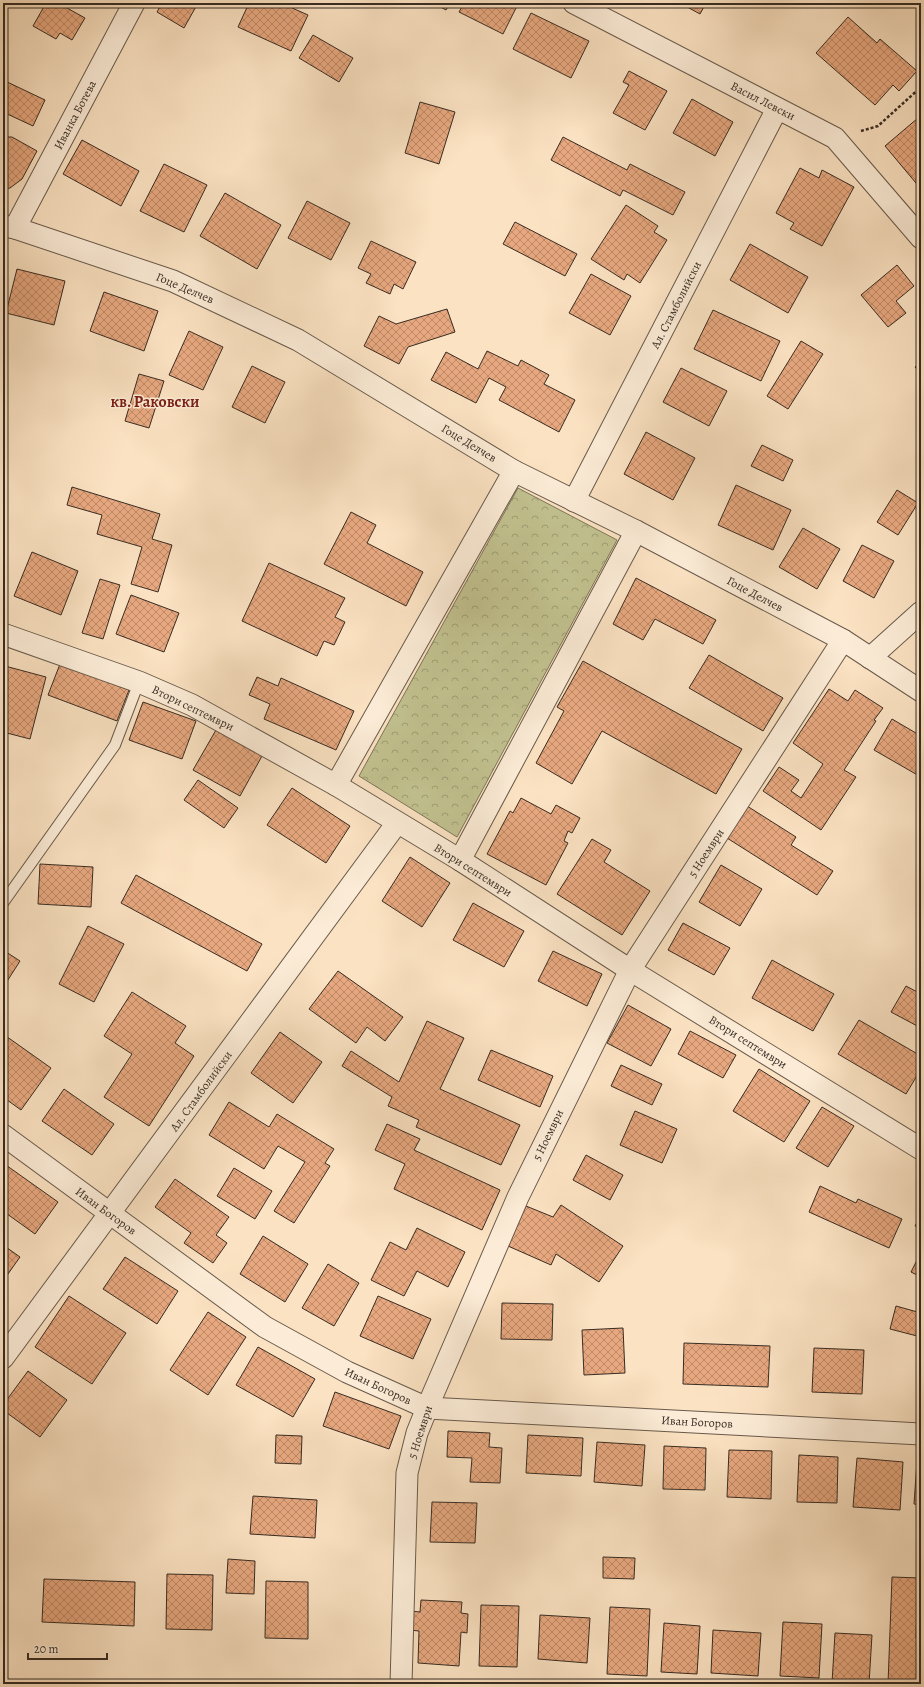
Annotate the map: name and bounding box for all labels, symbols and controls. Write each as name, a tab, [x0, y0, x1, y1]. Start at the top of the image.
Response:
street label: Иванка Ботева	[50, 77, 100, 152]
street label: Васил Левски	[728, 78, 798, 124]
street label: Ал. Стамболийски	[647, 259, 705, 352]
street label: Гоце Делчев	[153, 269, 217, 308]
district label: кв. Раковски	[110, 391, 200, 413]
street label: Гоце Делчев	[438, 420, 500, 466]
street label: Гоце Делчев	[724, 572, 786, 616]
street label: Втори септември	[149, 681, 237, 735]
street label: 5 Ноември	[684, 826, 728, 880]
street label: Втори септември	[431, 840, 515, 900]
street label: Втори септември	[706, 1012, 790, 1072]
street label: Ал. Стамболийски	[166, 1047, 236, 1135]
street label: 5 Ноември	[529, 1107, 567, 1163]
street label: Иван Богоров	[72, 1183, 140, 1239]
street label: Иван Богоров	[342, 1364, 414, 1409]
street label: 5 Ноември	[404, 1403, 436, 1461]
street label: Иван Богоров	[661, 1412, 734, 1432]
scale bar	[28, 1635, 107, 1661]
text: 20 m	[34, 1641, 58, 1657]

